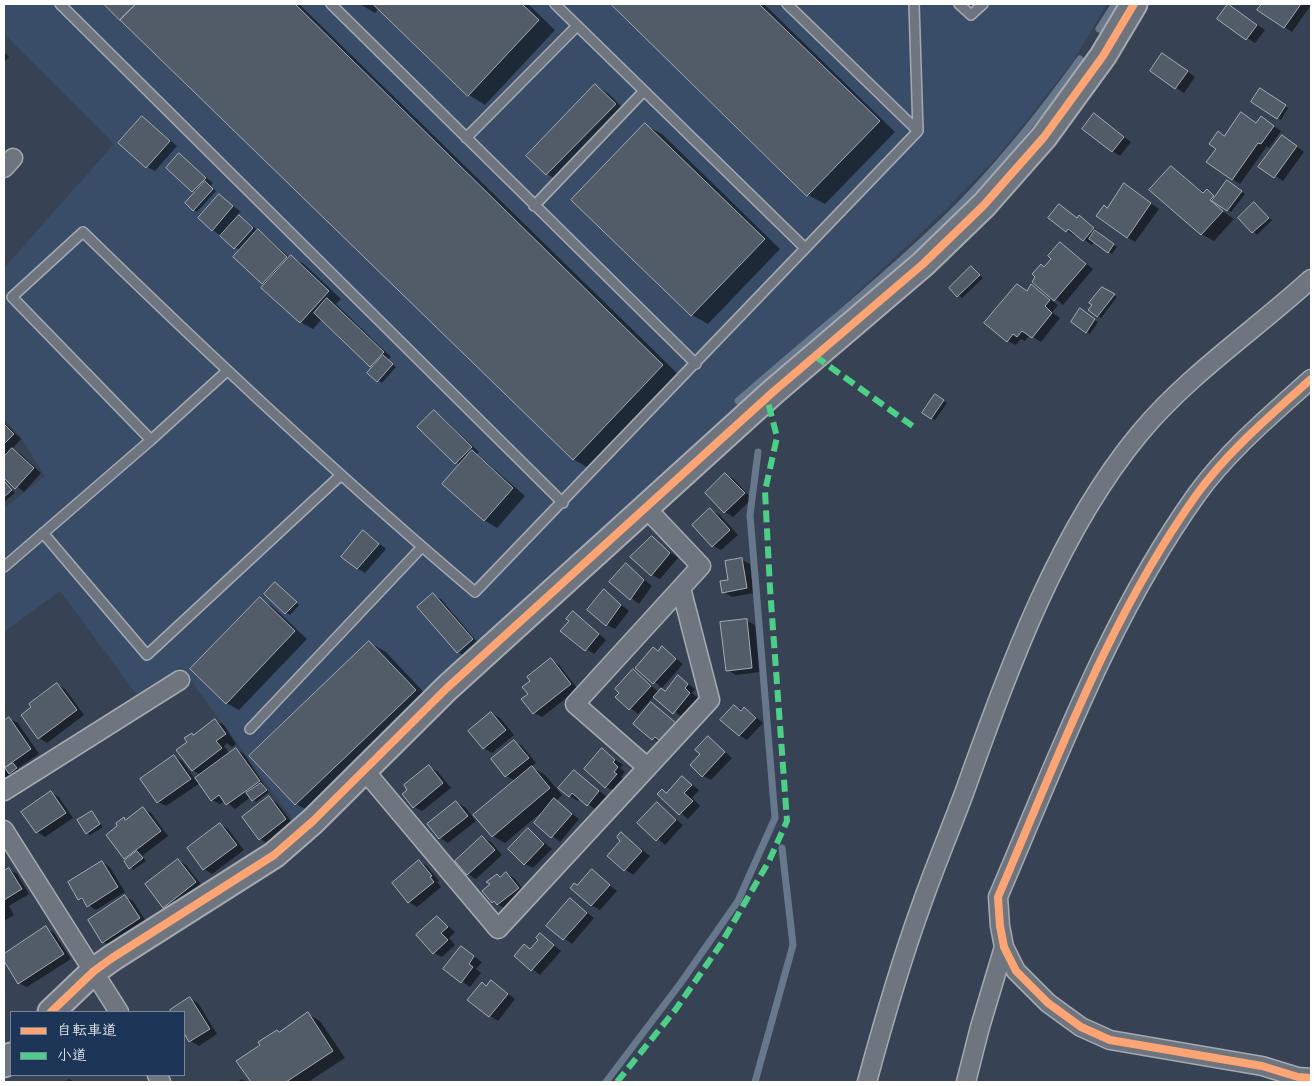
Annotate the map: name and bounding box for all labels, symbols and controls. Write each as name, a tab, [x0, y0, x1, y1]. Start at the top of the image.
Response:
legend	[10, 1011, 185, 1076]
text: 自転車道	[57, 1021, 117, 1043]
text: 小道	[57, 1046, 87, 1068]

